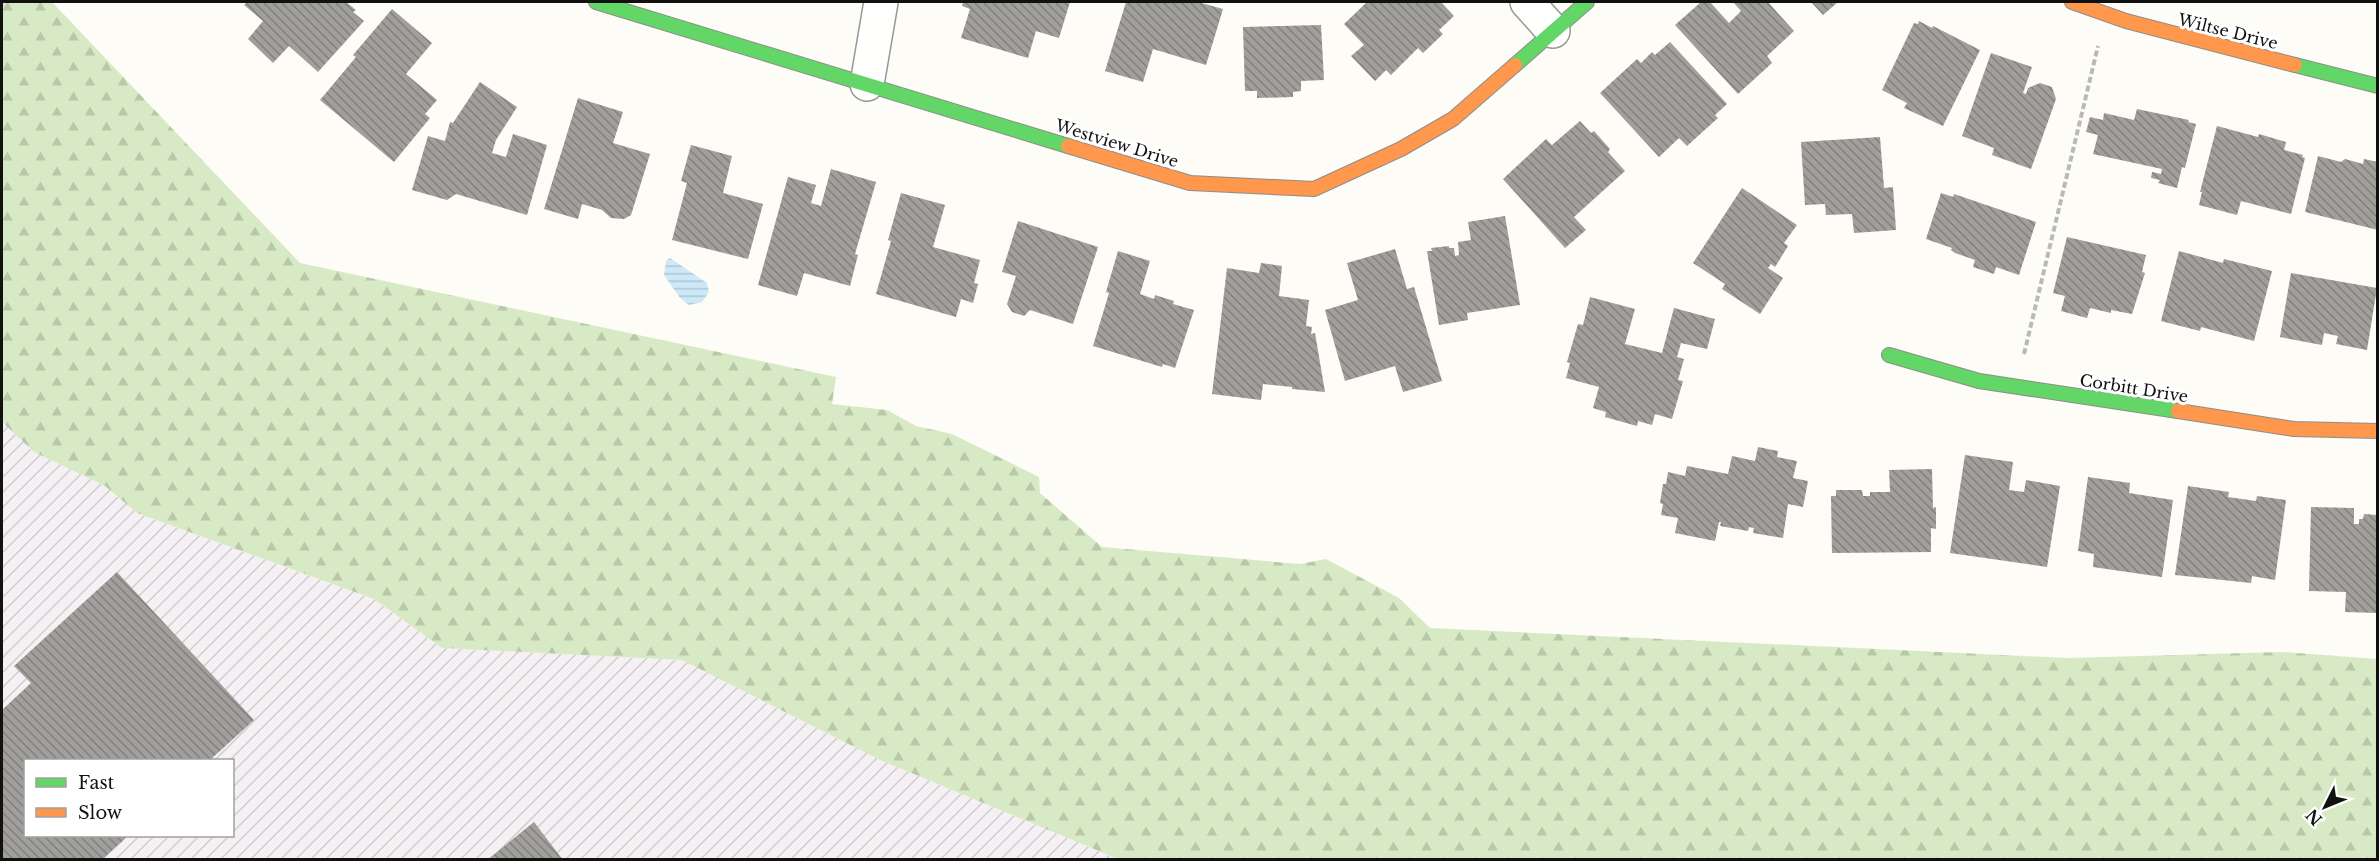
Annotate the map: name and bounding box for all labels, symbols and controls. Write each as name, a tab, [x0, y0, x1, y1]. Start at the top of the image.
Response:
street label: Wiltse Drive	[2175, 9, 2280, 53]
street label: Westview Drive	[1052, 114, 1181, 171]
street label: Corbitt Drive	[2078, 370, 2190, 406]
legend	[24, 759, 234, 837]
text: Fast	[78, 772, 115, 794]
north arrow	[2295, 777, 2355, 837]
text: Slow	[78, 802, 123, 824]
text: N	[2302, 805, 2326, 830]

